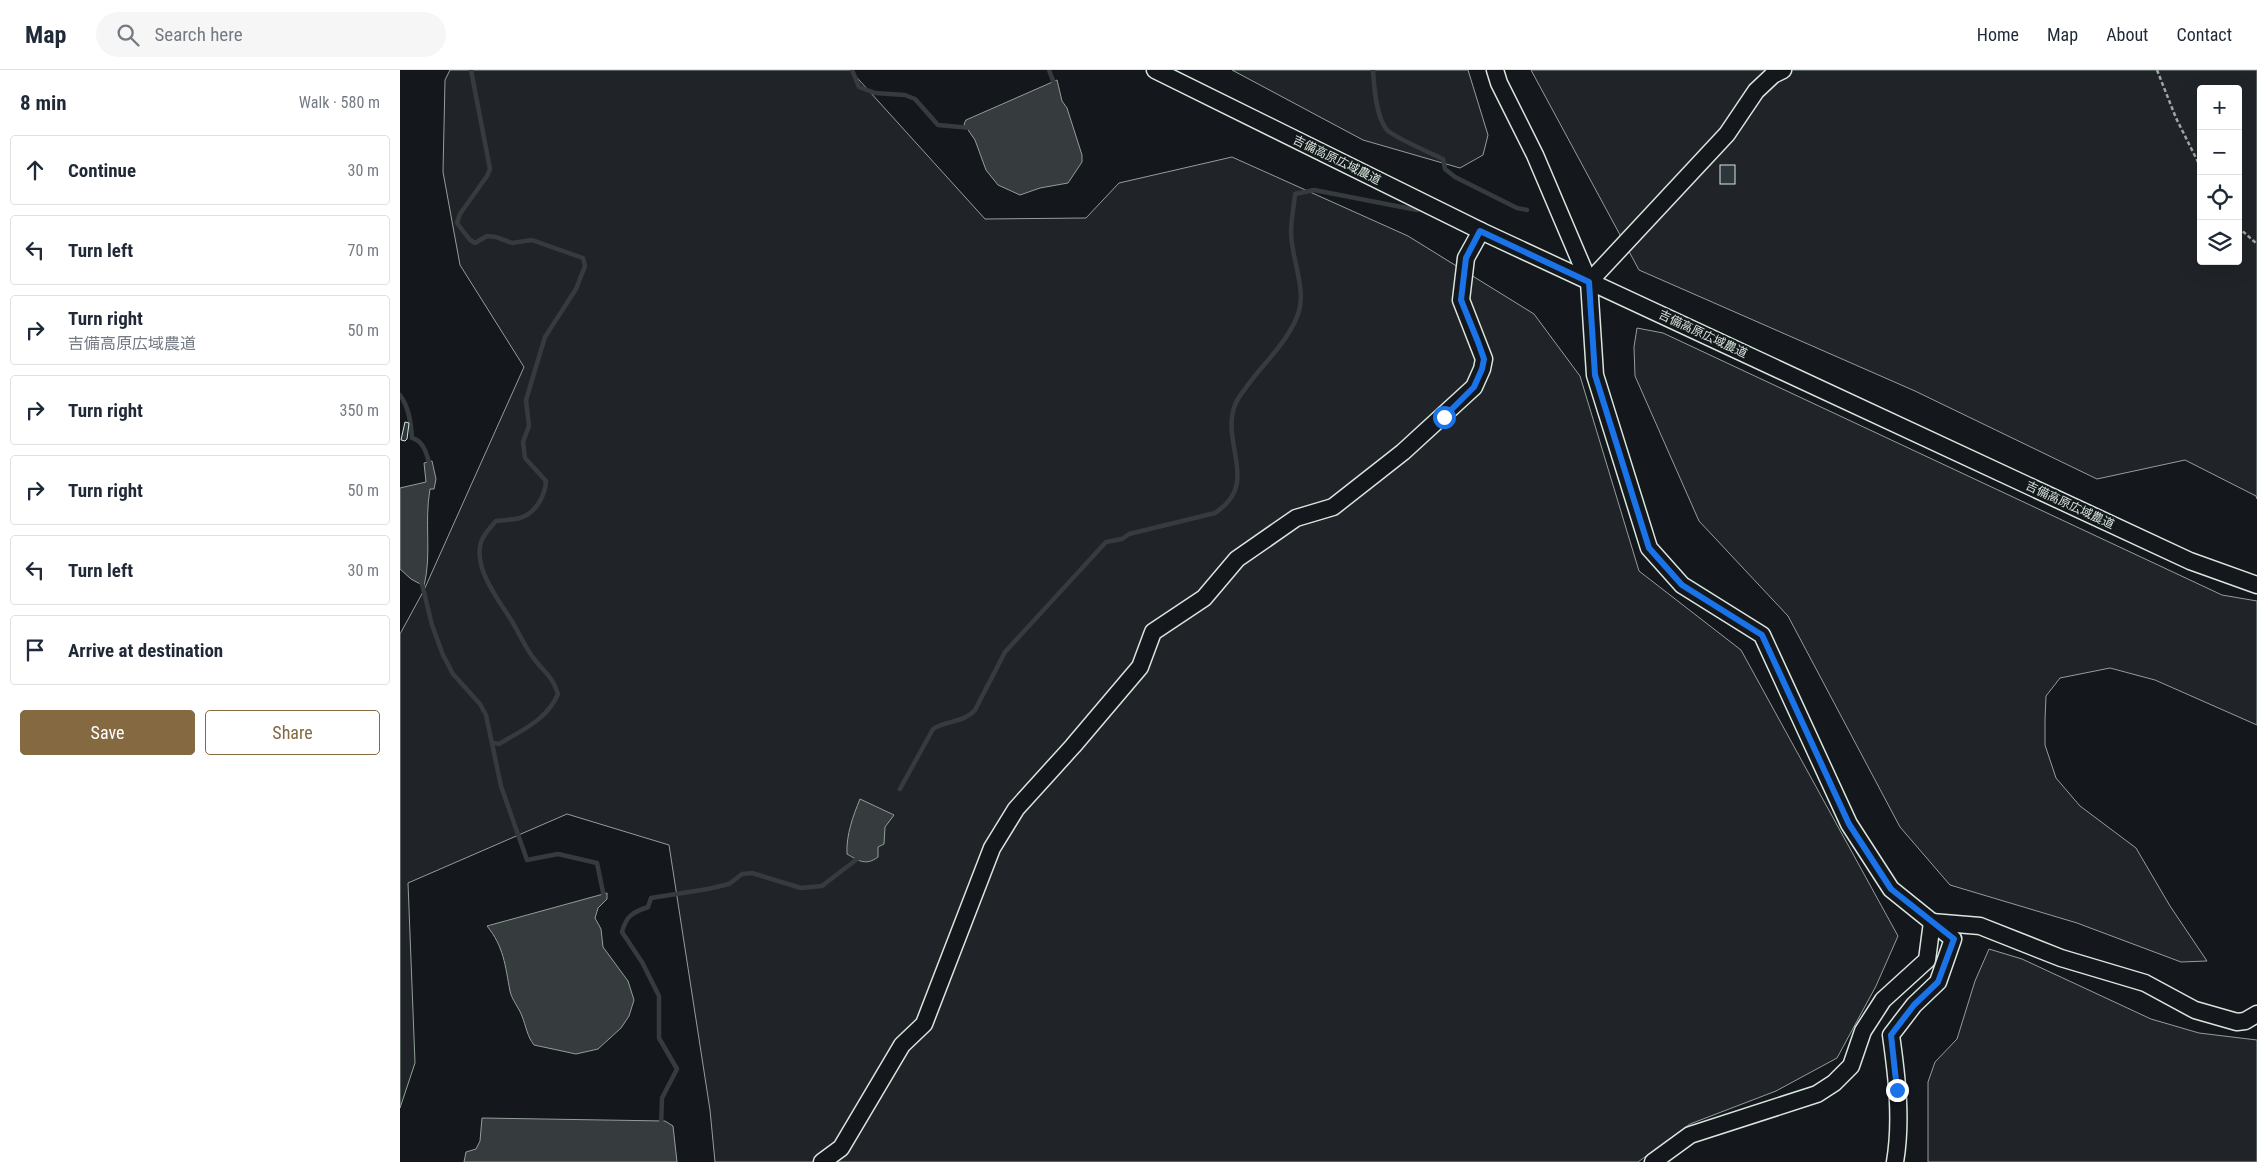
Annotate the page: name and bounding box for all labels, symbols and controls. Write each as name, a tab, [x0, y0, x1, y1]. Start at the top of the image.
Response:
search box	[96, 12, 446, 57]
text: Map	[25, 21, 66, 49]
icon: search	[114, 21, 142, 49]
text: Search here	[154, 23, 243, 46]
text: Home	[1977, 24, 2019, 45]
text: Map	[2047, 24, 2078, 45]
text: About	[2106, 24, 2148, 45]
text: Contact	[2176, 24, 2232, 45]
map controls	[2197, 85, 2242, 265]
button: +	[2197, 85, 2242, 130]
text: 8 min	[20, 91, 67, 115]
text: Walk · 580 m	[299, 93, 380, 112]
button: −	[2197, 130, 2242, 175]
street label: 吉備高原広域農道	[1291, 133, 1383, 187]
icon: ahead	[21, 156, 49, 184]
text: Continue	[68, 159, 136, 182]
text: 30 m	[347, 161, 379, 180]
button: locate	[2197, 175, 2242, 220]
button: layers	[2197, 220, 2242, 265]
icon: left	[21, 236, 49, 264]
text: Turn left	[68, 239, 133, 262]
text: 70 m	[347, 241, 379, 260]
text: Turn right	[68, 307, 143, 330]
street label: 吉備高原広域農道	[1657, 307, 1749, 361]
icon: right	[21, 316, 49, 344]
text: 50 m	[347, 321, 379, 340]
text: 吉備高原広域農道	[68, 334, 196, 353]
icon: right	[21, 396, 49, 424]
text: Turn right	[68, 399, 143, 422]
text: 350 m	[340, 401, 379, 420]
route start	[1433, 406, 1456, 429]
icon: right	[21, 476, 49, 504]
street label: 吉備高原広域農道	[2024, 478, 2116, 532]
text: Turn right	[68, 479, 143, 502]
text: 50 m	[347, 481, 379, 500]
icon: left	[21, 556, 49, 584]
text: Turn left	[68, 559, 133, 582]
text: 30 m	[347, 561, 379, 580]
icon: arrive	[21, 636, 49, 664]
text: Arrive at destination	[68, 639, 223, 662]
button: Save	[20, 710, 195, 755]
button: Share	[205, 710, 380, 755]
route end	[1886, 1079, 1909, 1102]

